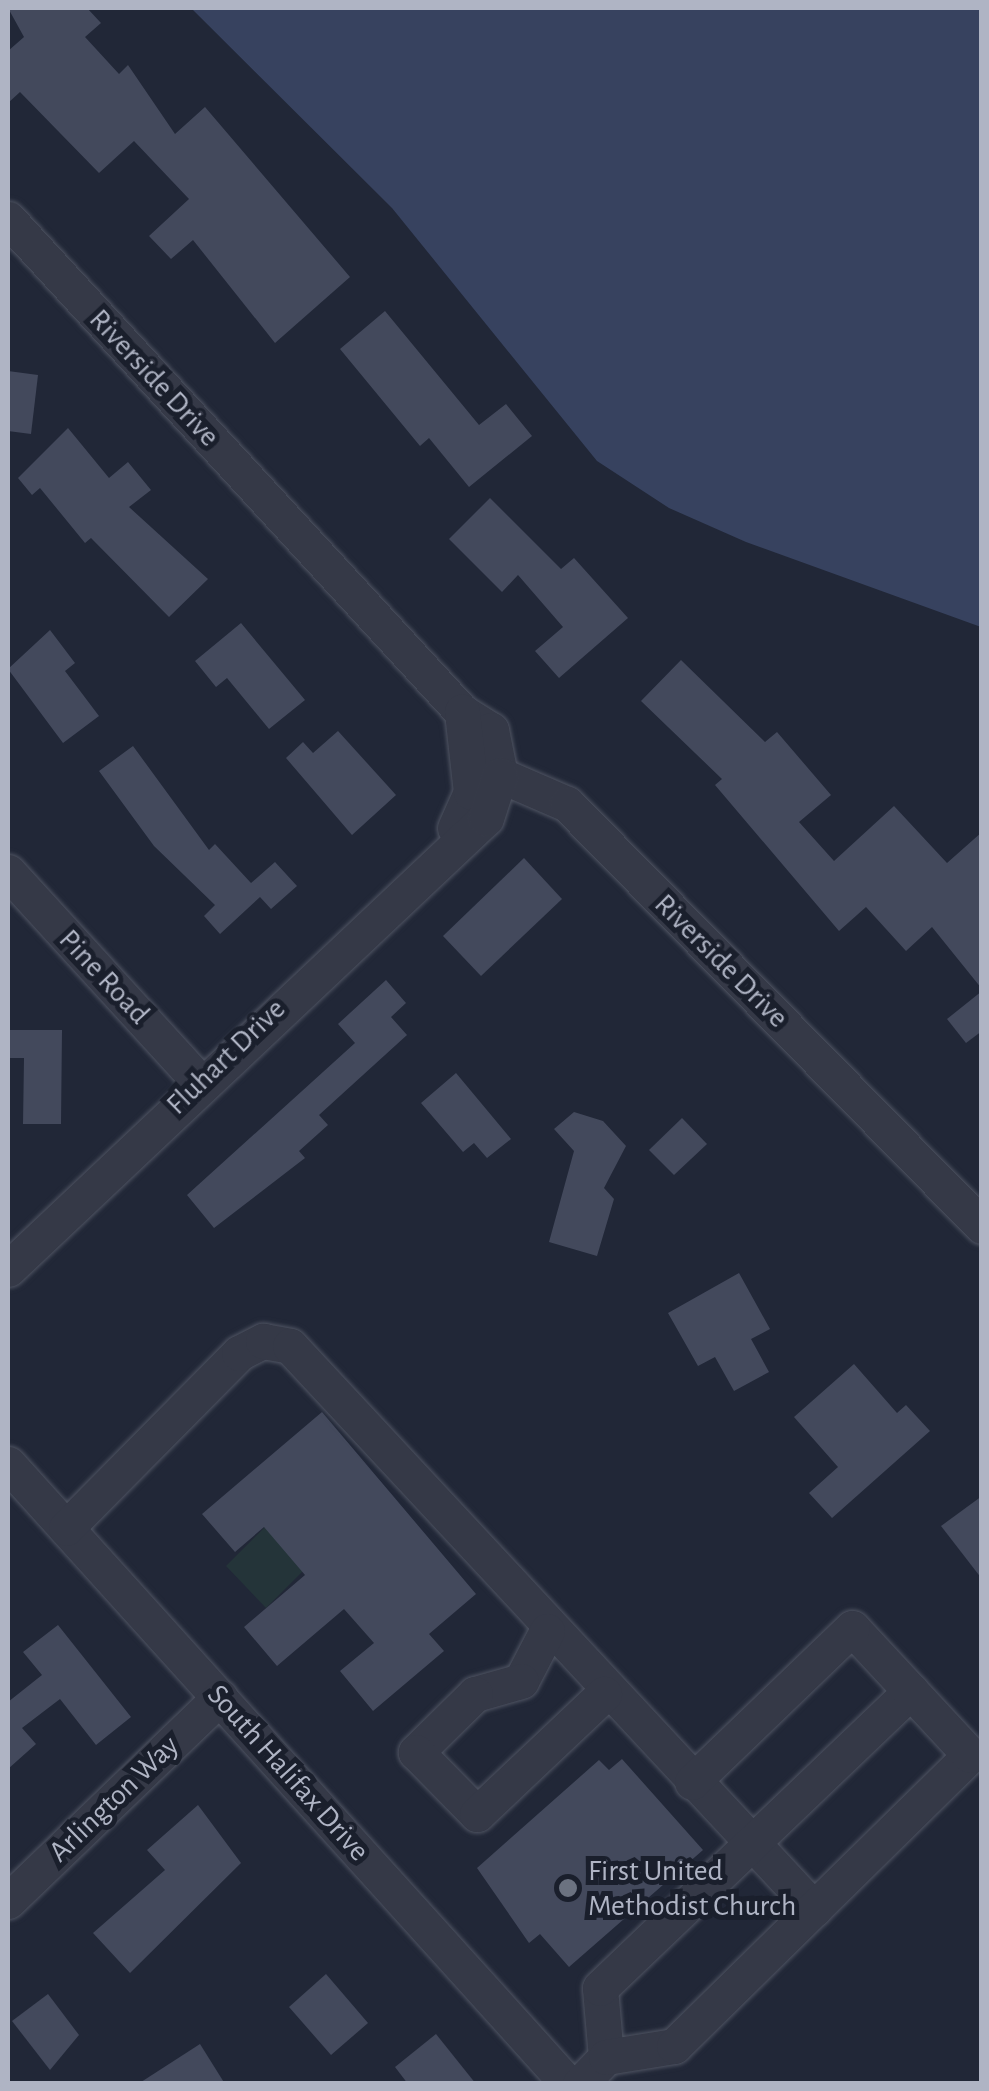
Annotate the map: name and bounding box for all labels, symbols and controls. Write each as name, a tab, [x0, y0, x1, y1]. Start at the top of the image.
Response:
street label: Riverside Drive	[81, 302, 227, 454]
street label: Riverside Drive	[646, 886, 796, 1036]
street label: Pine Road	[51, 922, 157, 1032]
street label: Fluhart Drive	[159, 991, 293, 1123]
street label: South Halifax Drive	[199, 1677, 377, 1869]
street label: Arlington Way	[41, 1728, 187, 1870]
place label: First United Methodist Church	[588, 1853, 796, 1924]
marker: First United Methodist Church	[557, 1877, 579, 1899]

